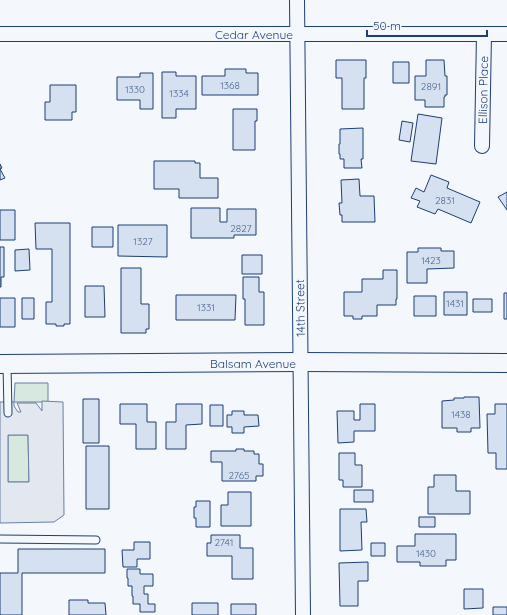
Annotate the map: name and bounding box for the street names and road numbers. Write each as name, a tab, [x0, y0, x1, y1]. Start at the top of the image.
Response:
street label: Cedar Avenue	[215, 27, 293, 42]
street label: Ellison Place	[475, 56, 491, 124]
street label: 14th Street	[292, 279, 308, 337]
street label: Balsam Avenue	[210, 356, 296, 371]

